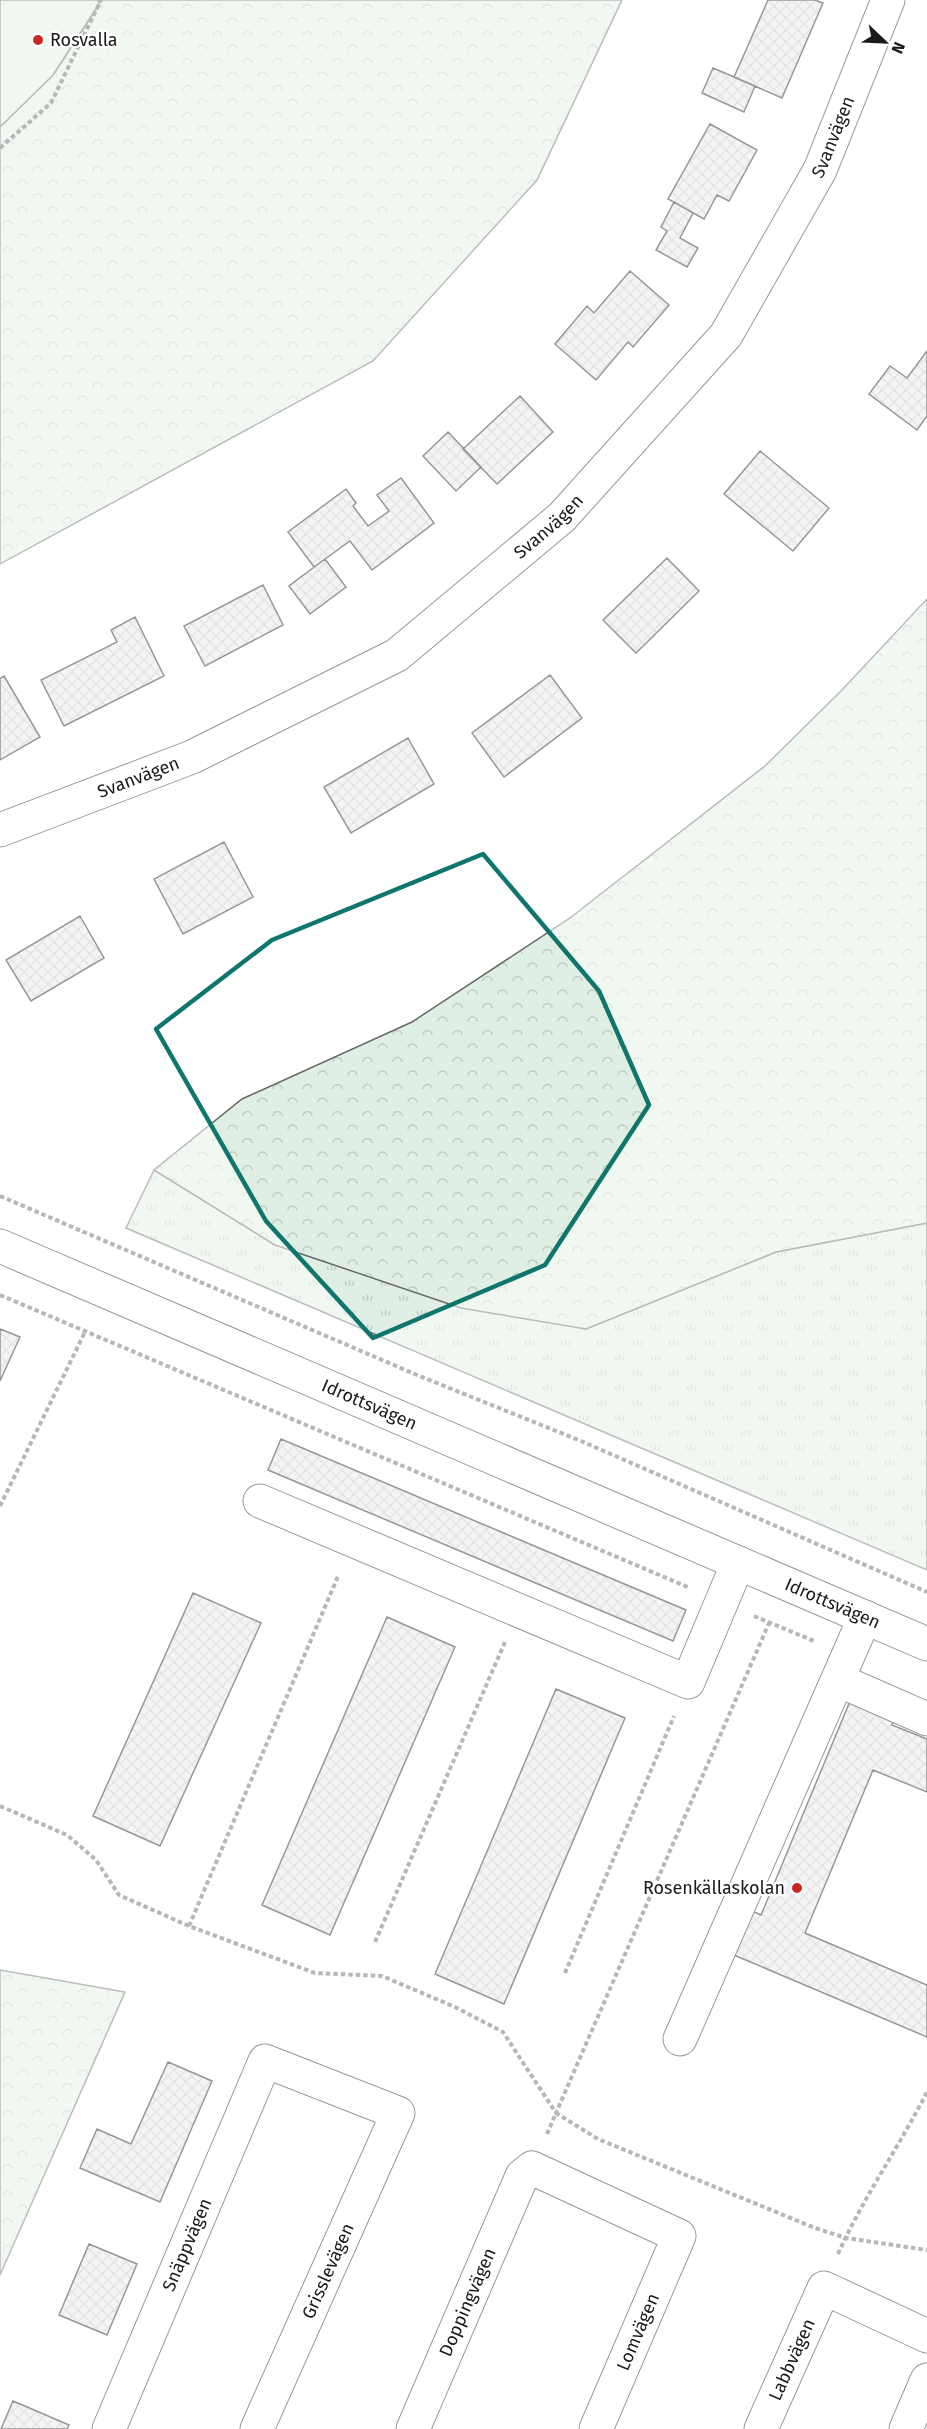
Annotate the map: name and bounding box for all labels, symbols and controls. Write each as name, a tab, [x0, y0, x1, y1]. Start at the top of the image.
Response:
north arrow	[855, 12, 915, 72]
place label: Rosvalla	[50, 29, 118, 51]
marker: Rosvalla	[31, 33, 45, 47]
text: N	[888, 39, 909, 56]
street label: Svanvägen	[807, 93, 859, 182]
street label: Svanvägen	[509, 490, 588, 564]
street label: Svanvägen	[94, 752, 182, 803]
street label: Idrottsvägen	[318, 1374, 420, 1435]
street label: Idrottsvägen	[781, 1573, 884, 1634]
place label: Rosenkällaskolan	[643, 1877, 785, 1899]
marker: Rosenkällaskolan	[790, 1881, 804, 1895]
street label: Snäppvägen	[158, 2195, 217, 2295]
street label: Grisslevägen	[297, 2220, 359, 2322]
street label: Doppingvägen	[435, 2245, 501, 2360]
street label: Lomvägen	[612, 2290, 664, 2374]
street label: Labbvägen	[764, 2315, 820, 2404]

